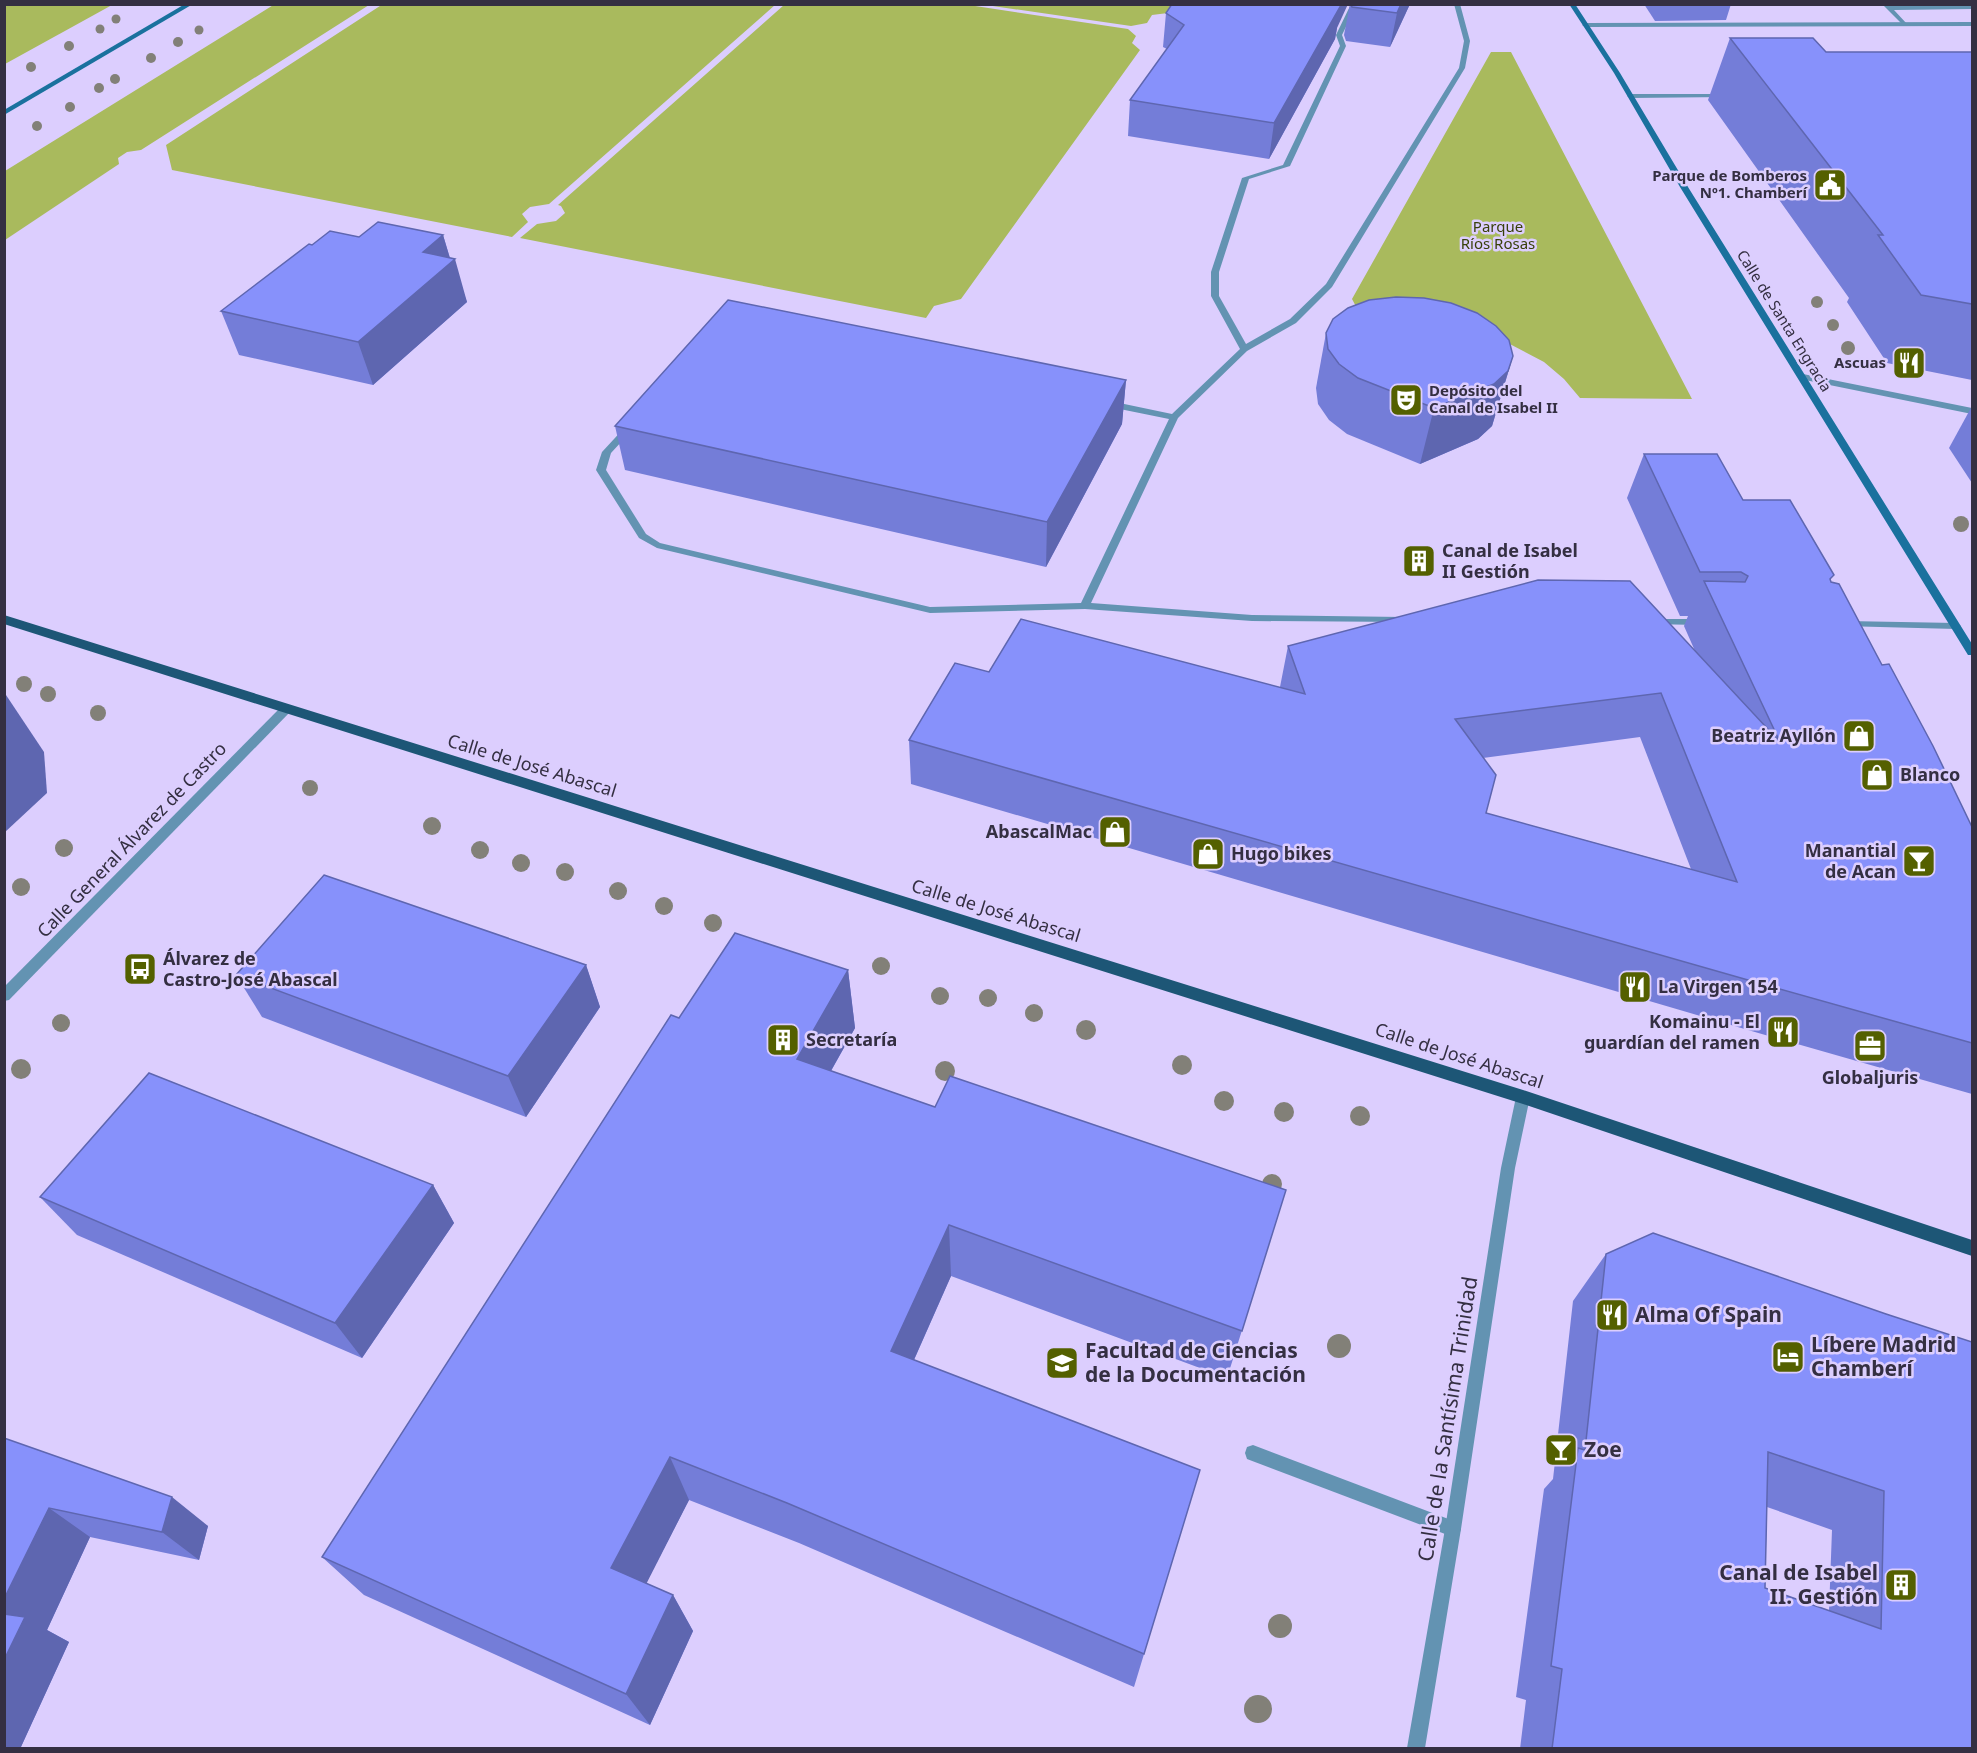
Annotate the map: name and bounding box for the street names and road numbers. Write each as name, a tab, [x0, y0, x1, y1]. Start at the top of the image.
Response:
street label: Calle de Santa Engracia	[1733, 246, 1837, 395]
street label: Calle de José Abascal	[445, 728, 620, 802]
street label: Calle General Álvarez de Castro	[31, 736, 231, 942]
street label: Calle de José Abascal	[909, 873, 1084, 947]
street label: Calle de José Abascal	[1372, 1017, 1546, 1094]
street label: Calle de la Santísima Trinidad	[1411, 1274, 1483, 1563]

